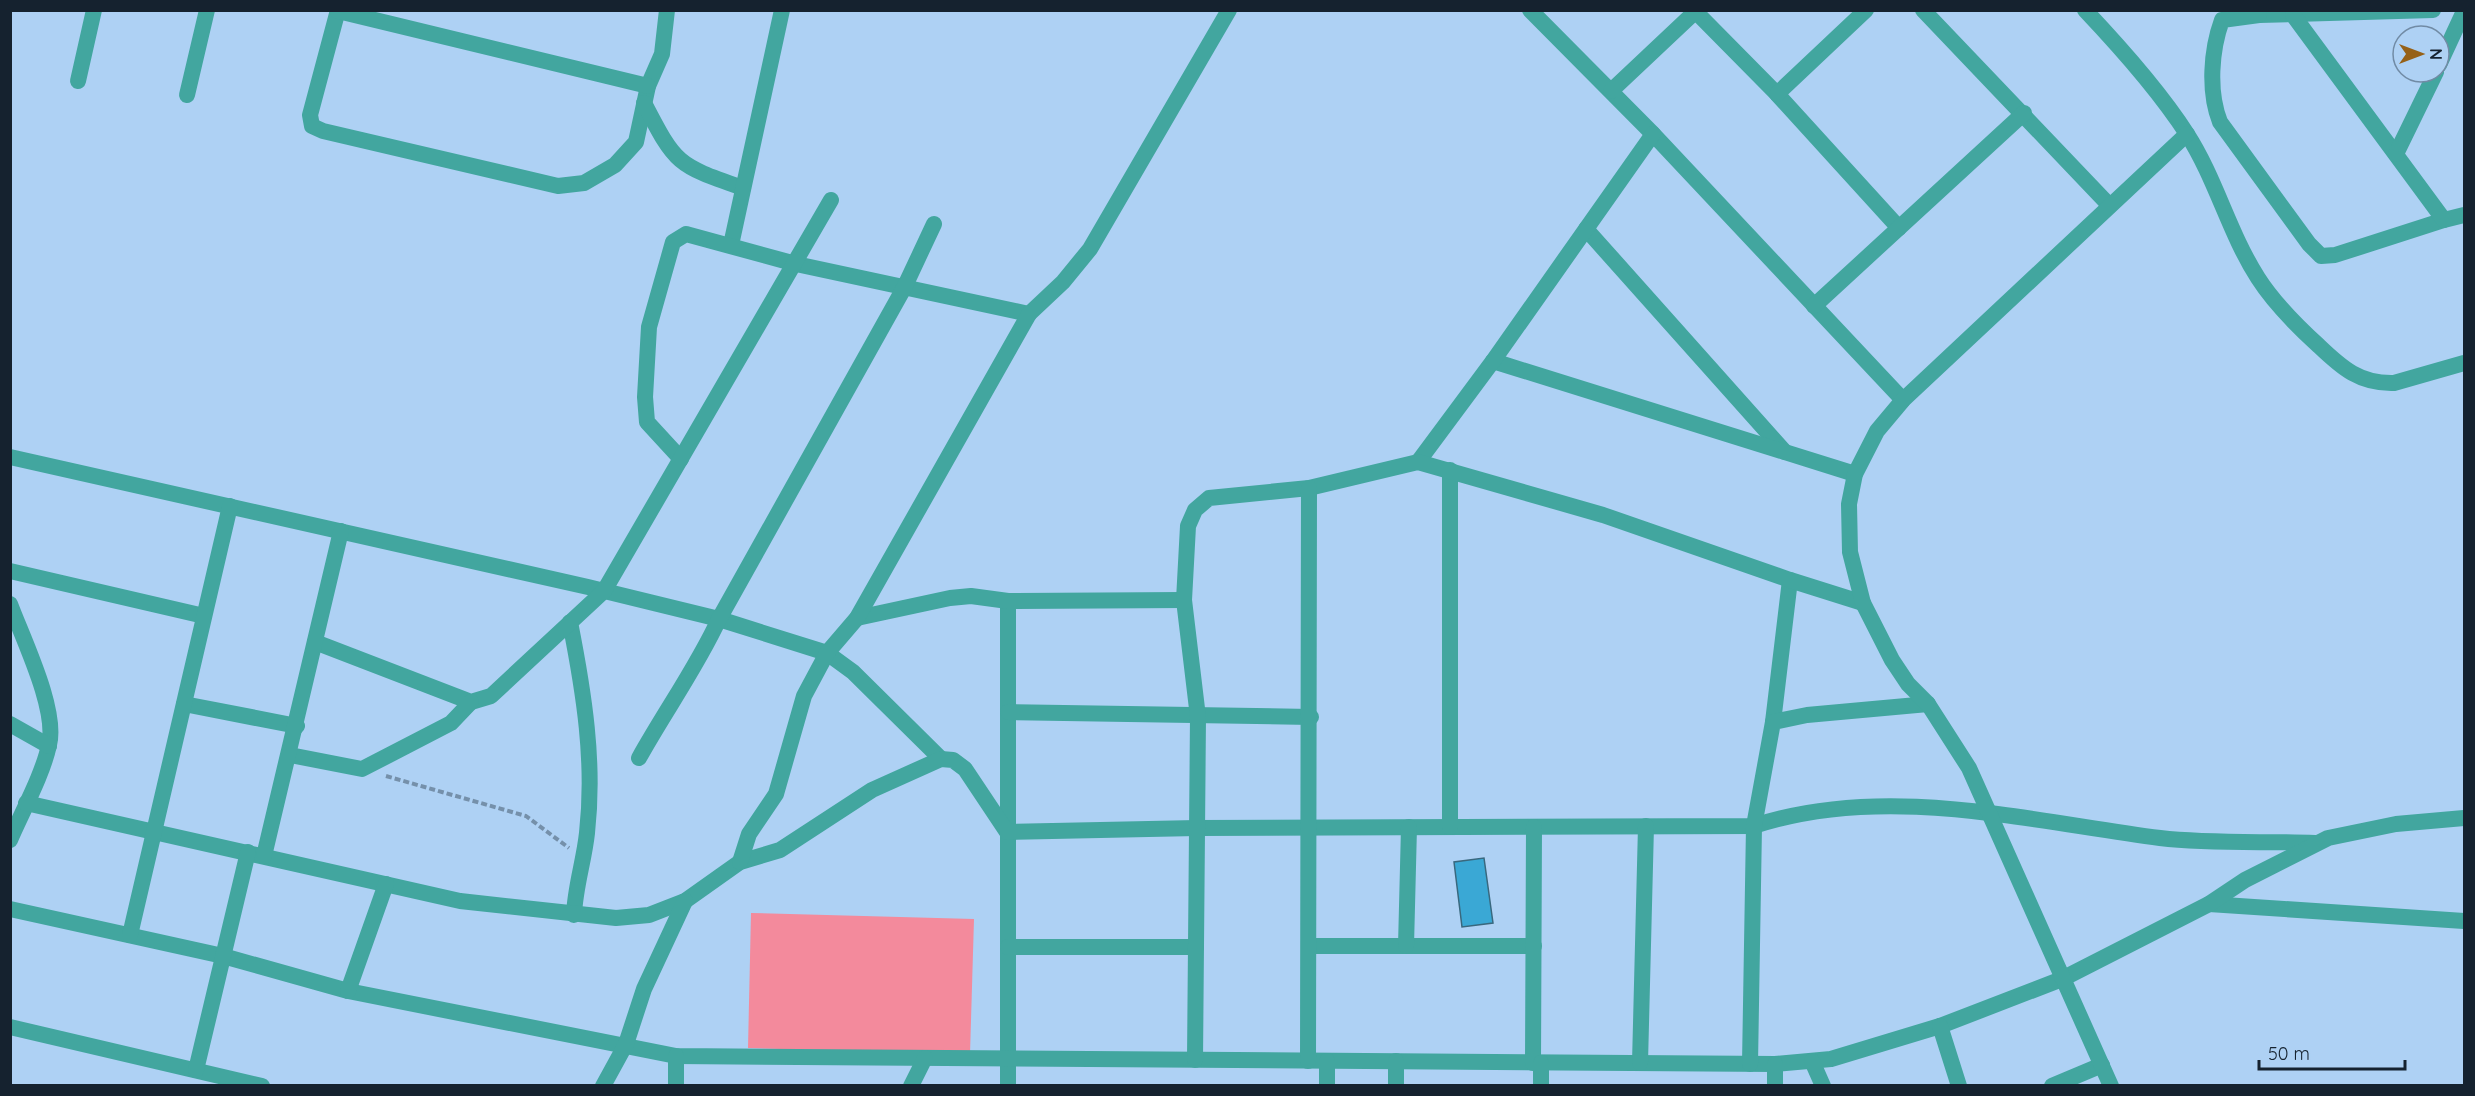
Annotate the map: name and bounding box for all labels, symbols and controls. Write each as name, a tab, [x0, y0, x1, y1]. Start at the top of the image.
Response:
north arrow	[2391, 24, 2451, 84]
text: N	[2426, 48, 2446, 60]
scale bar	[2259, 1033, 2404, 1071]
text: 50 m	[2268, 1042, 2310, 1065]

